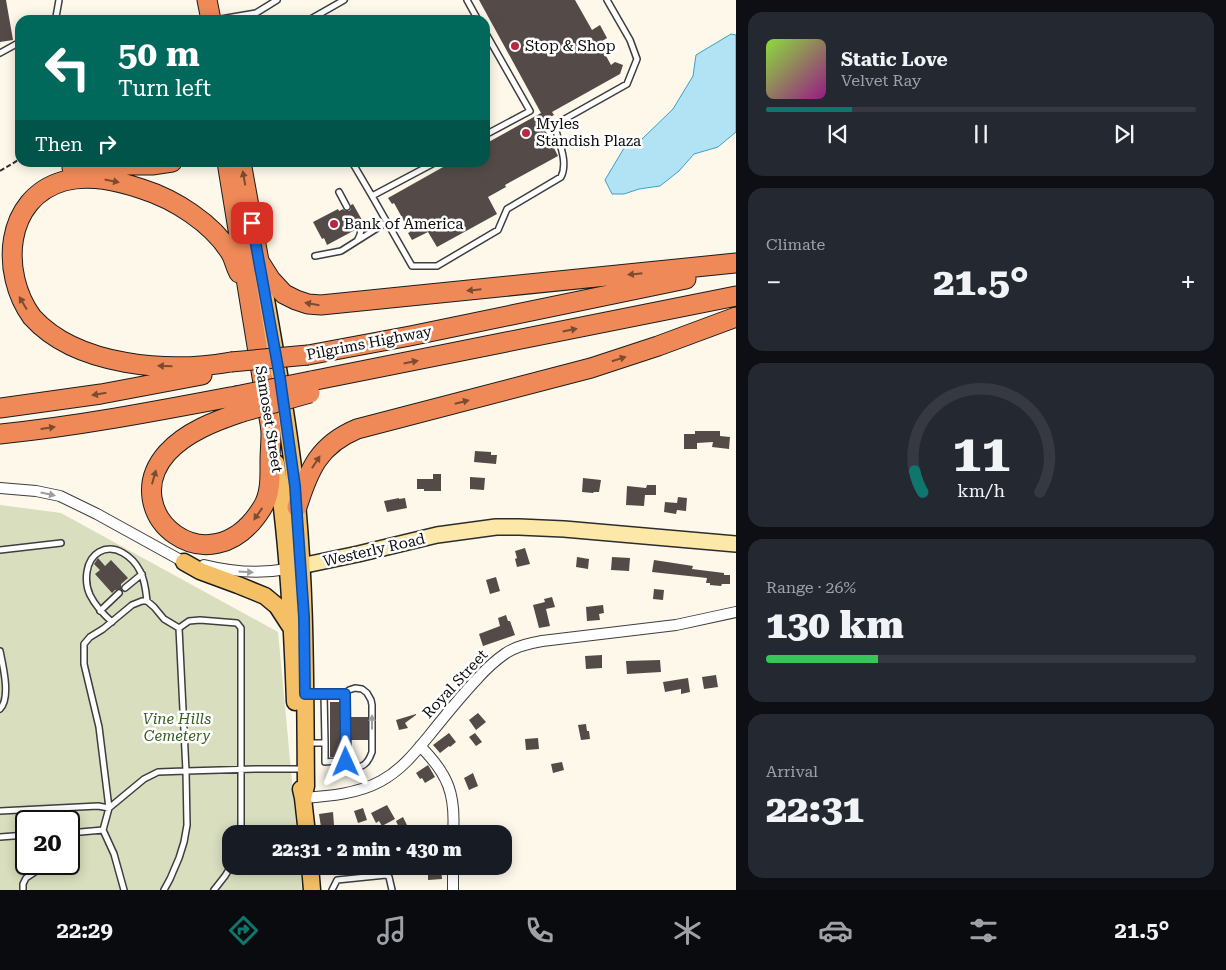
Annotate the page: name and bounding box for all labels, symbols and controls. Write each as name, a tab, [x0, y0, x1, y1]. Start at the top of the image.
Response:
text: 50 m	[118, 34, 200, 75]
icon: left	[35, 35, 100, 100]
place label: Stop & Shop	[525, 37, 616, 55]
marker: Stop & Shop	[509, 40, 521, 52]
text: Static Love	[841, 48, 948, 71]
text: Velvet Ray	[841, 71, 921, 90]
text: Turn left	[118, 76, 211, 101]
place label: Myles Standish Plaza	[536, 115, 641, 150]
icon: previous	[824, 120, 852, 148]
icon: pause	[967, 120, 995, 148]
icon: next	[1110, 120, 1138, 148]
marker: Myles Standish Plaza	[520, 127, 532, 139]
icon: right	[93, 130, 121, 158]
text: Then	[35, 133, 83, 156]
one-way arrow	[240, 170, 248, 186]
one-way arrow	[104, 177, 119, 185]
pin	[231, 202, 273, 244]
icon: arrive	[238, 209, 266, 237]
place label: Bank of America	[344, 215, 463, 233]
marker: Bank of America	[328, 218, 340, 230]
text: Climate	[766, 235, 825, 254]
text: 21.5°	[933, 260, 1029, 304]
text: −	[766, 266, 782, 299]
text: +	[1180, 266, 1196, 299]
one-way arrow	[627, 270, 643, 278]
one-way arrow	[465, 286, 481, 294]
one-way arrow	[18, 296, 27, 309]
one-way arrow	[304, 299, 320, 307]
street label: Pilgrims Highway	[305, 322, 433, 364]
one-way arrow	[563, 326, 578, 334]
one-way arrow	[611, 355, 626, 362]
one-way arrow	[403, 358, 418, 366]
one-way arrow	[157, 362, 173, 370]
street label: Samoset Street	[252, 364, 286, 474]
one-way arrow	[91, 390, 107, 398]
one-way arrow	[455, 398, 470, 406]
text: 11	[952, 423, 1010, 484]
one-way arrow	[41, 424, 57, 432]
one-way arrow	[311, 455, 321, 469]
one-way arrow	[150, 469, 158, 484]
text: km/h	[957, 480, 1005, 501]
one-way arrow	[41, 490, 56, 498]
one-way arrow	[253, 507, 263, 521]
street label: Westerly Road	[321, 529, 427, 570]
one-way arrow	[238, 569, 254, 577]
text: Range · 26%	[766, 578, 856, 597]
text: 130 km	[766, 603, 904, 647]
street label: Royal Street	[419, 646, 492, 722]
park label: Vine Hills Cemetery	[143, 710, 211, 745]
one-way arrow	[368, 714, 376, 730]
position arrow	[319, 735, 371, 787]
text: Arrival	[766, 762, 818, 781]
text: 22:31	[766, 787, 864, 831]
speed limit sign: 20	[15, 810, 80, 875]
text: 22:31 · 2 min · 430 m	[272, 838, 462, 861]
icon: directions	[226, 913, 261, 948]
icon: music	[374, 913, 409, 948]
icon: phone	[522, 913, 557, 948]
icon: climate	[670, 913, 705, 948]
icon: car	[818, 913, 853, 948]
icon: filters	[966, 913, 1001, 948]
text: 22:29	[57, 918, 113, 943]
text: 21.5°	[1115, 918, 1169, 943]

